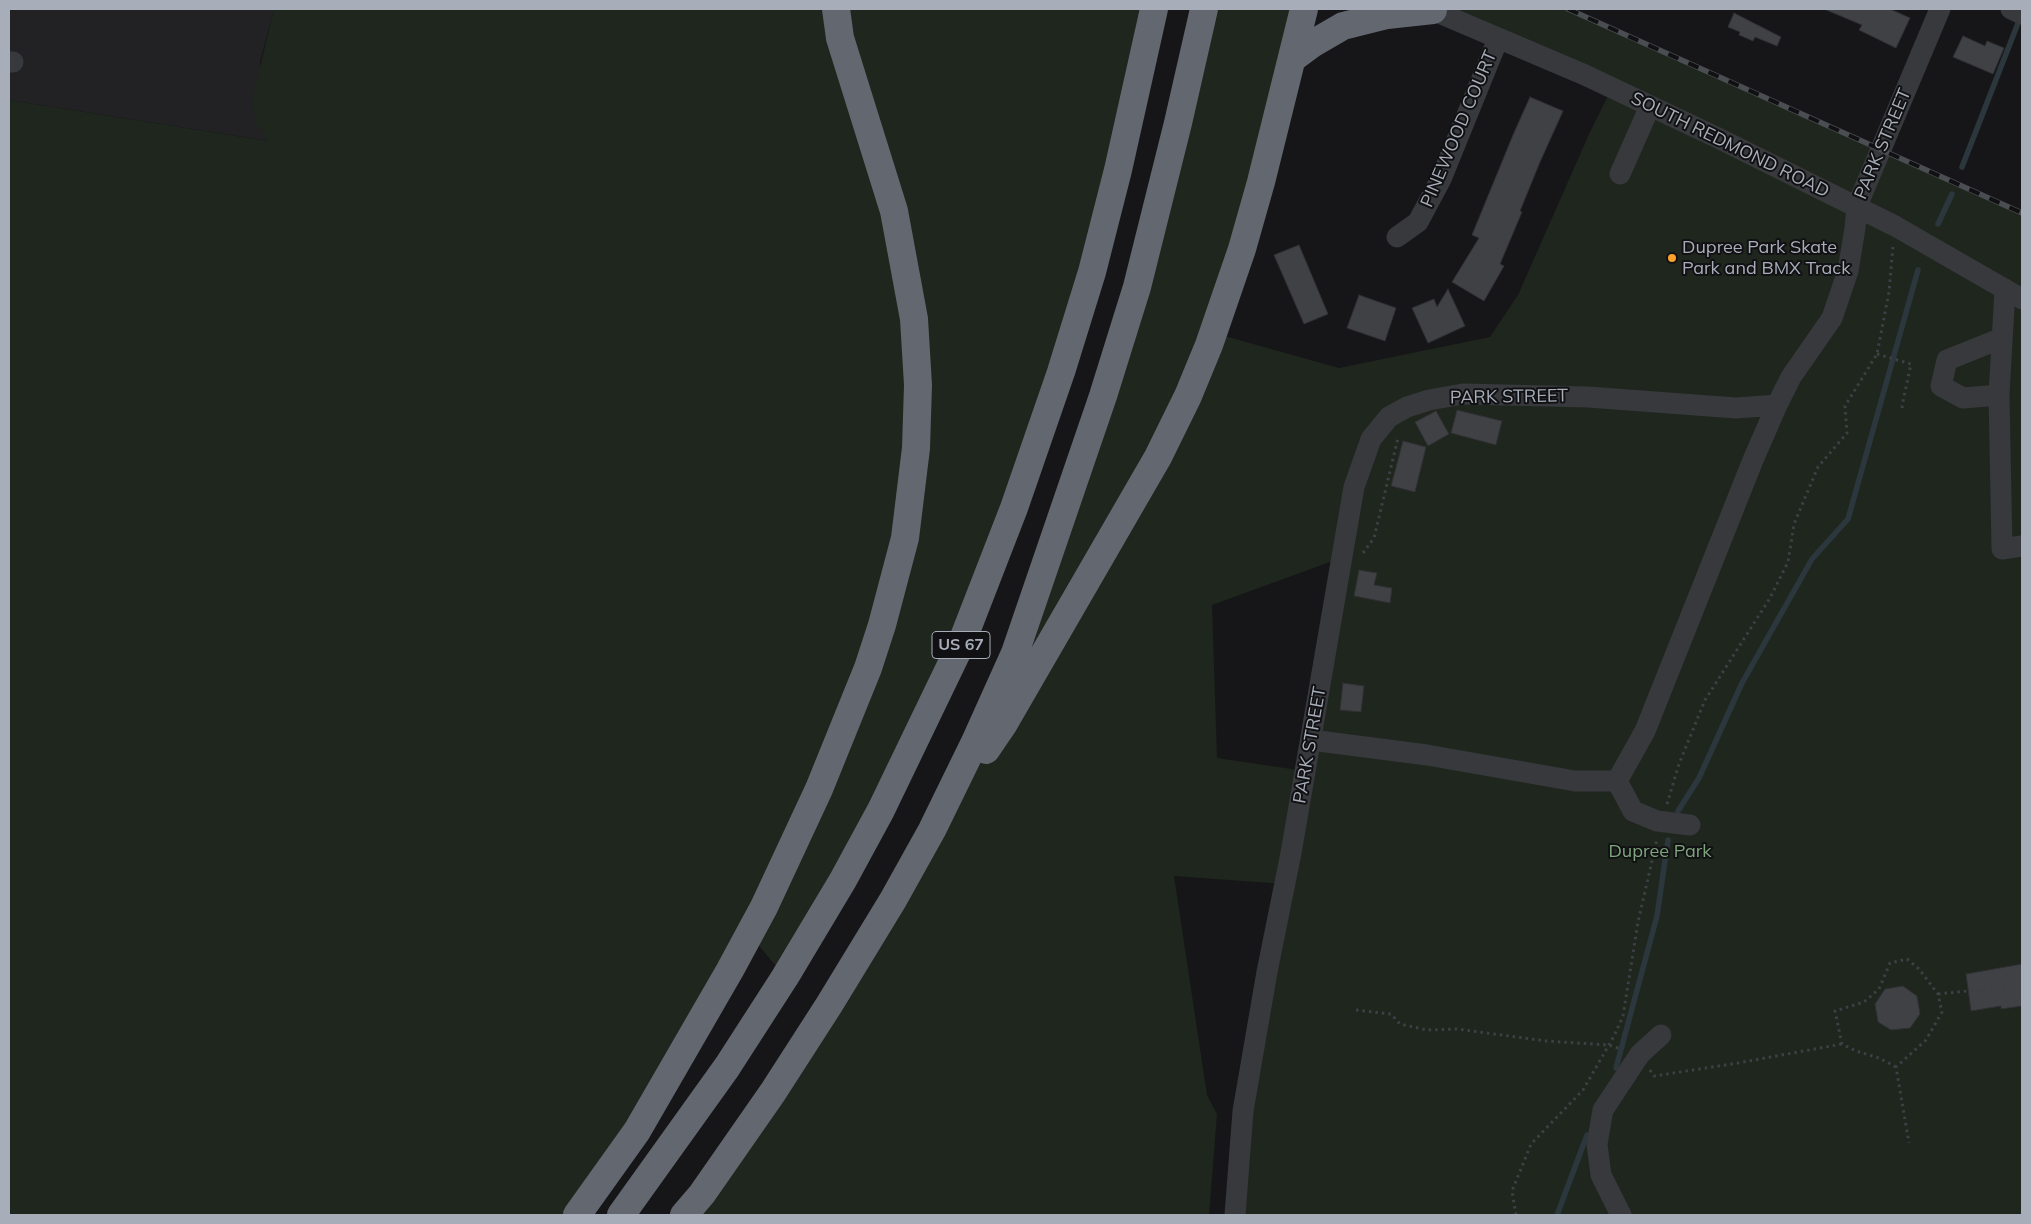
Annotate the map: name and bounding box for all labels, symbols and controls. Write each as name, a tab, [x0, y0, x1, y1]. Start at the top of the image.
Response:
street label: PINEWOOD COURT	[1416, 48, 1502, 210]
street label: PARK STREET	[1850, 85, 1916, 203]
street label: SOUTH REDMOND ROAD	[1627, 88, 1833, 202]
place label: Dupree Park Skate Park and BMX Track	[1682, 237, 1850, 280]
marker: Dupree Park Skate Park and BMX Track	[1666, 252, 1678, 264]
street label: PARK STREET	[1450, 385, 1568, 409]
road number: US 67	[932, 632, 990, 658]
street label: PARK STREET	[1289, 685, 1331, 805]
park label: Dupree Park	[1608, 841, 1712, 863]

